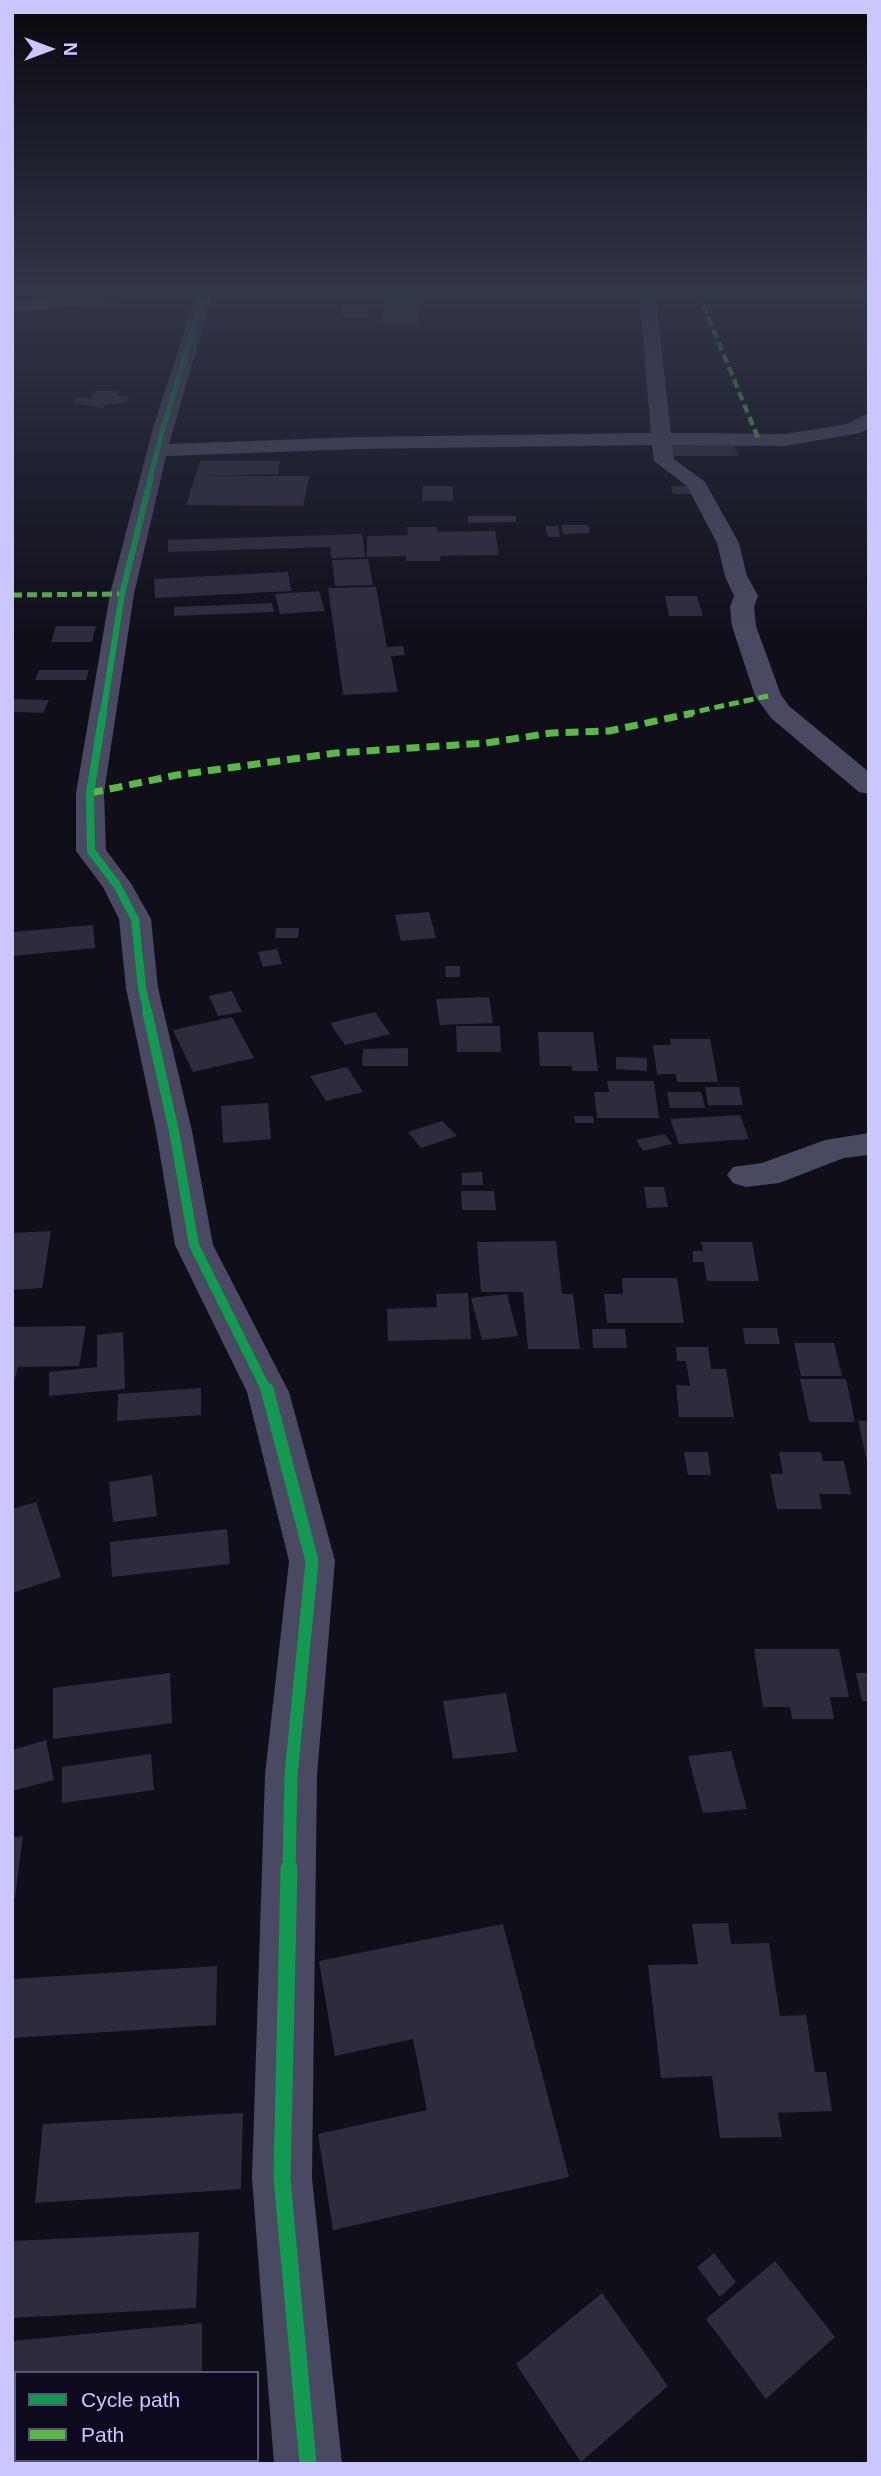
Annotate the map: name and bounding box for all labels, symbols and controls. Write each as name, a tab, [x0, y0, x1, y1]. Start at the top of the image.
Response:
north arrow	[14, 14, 84, 84]
text: N	[60, 42, 81, 56]
legend	[14, 2371, 259, 2462]
text: Cycle path	[81, 2388, 180, 2411]
text: Path	[81, 2423, 124, 2446]

